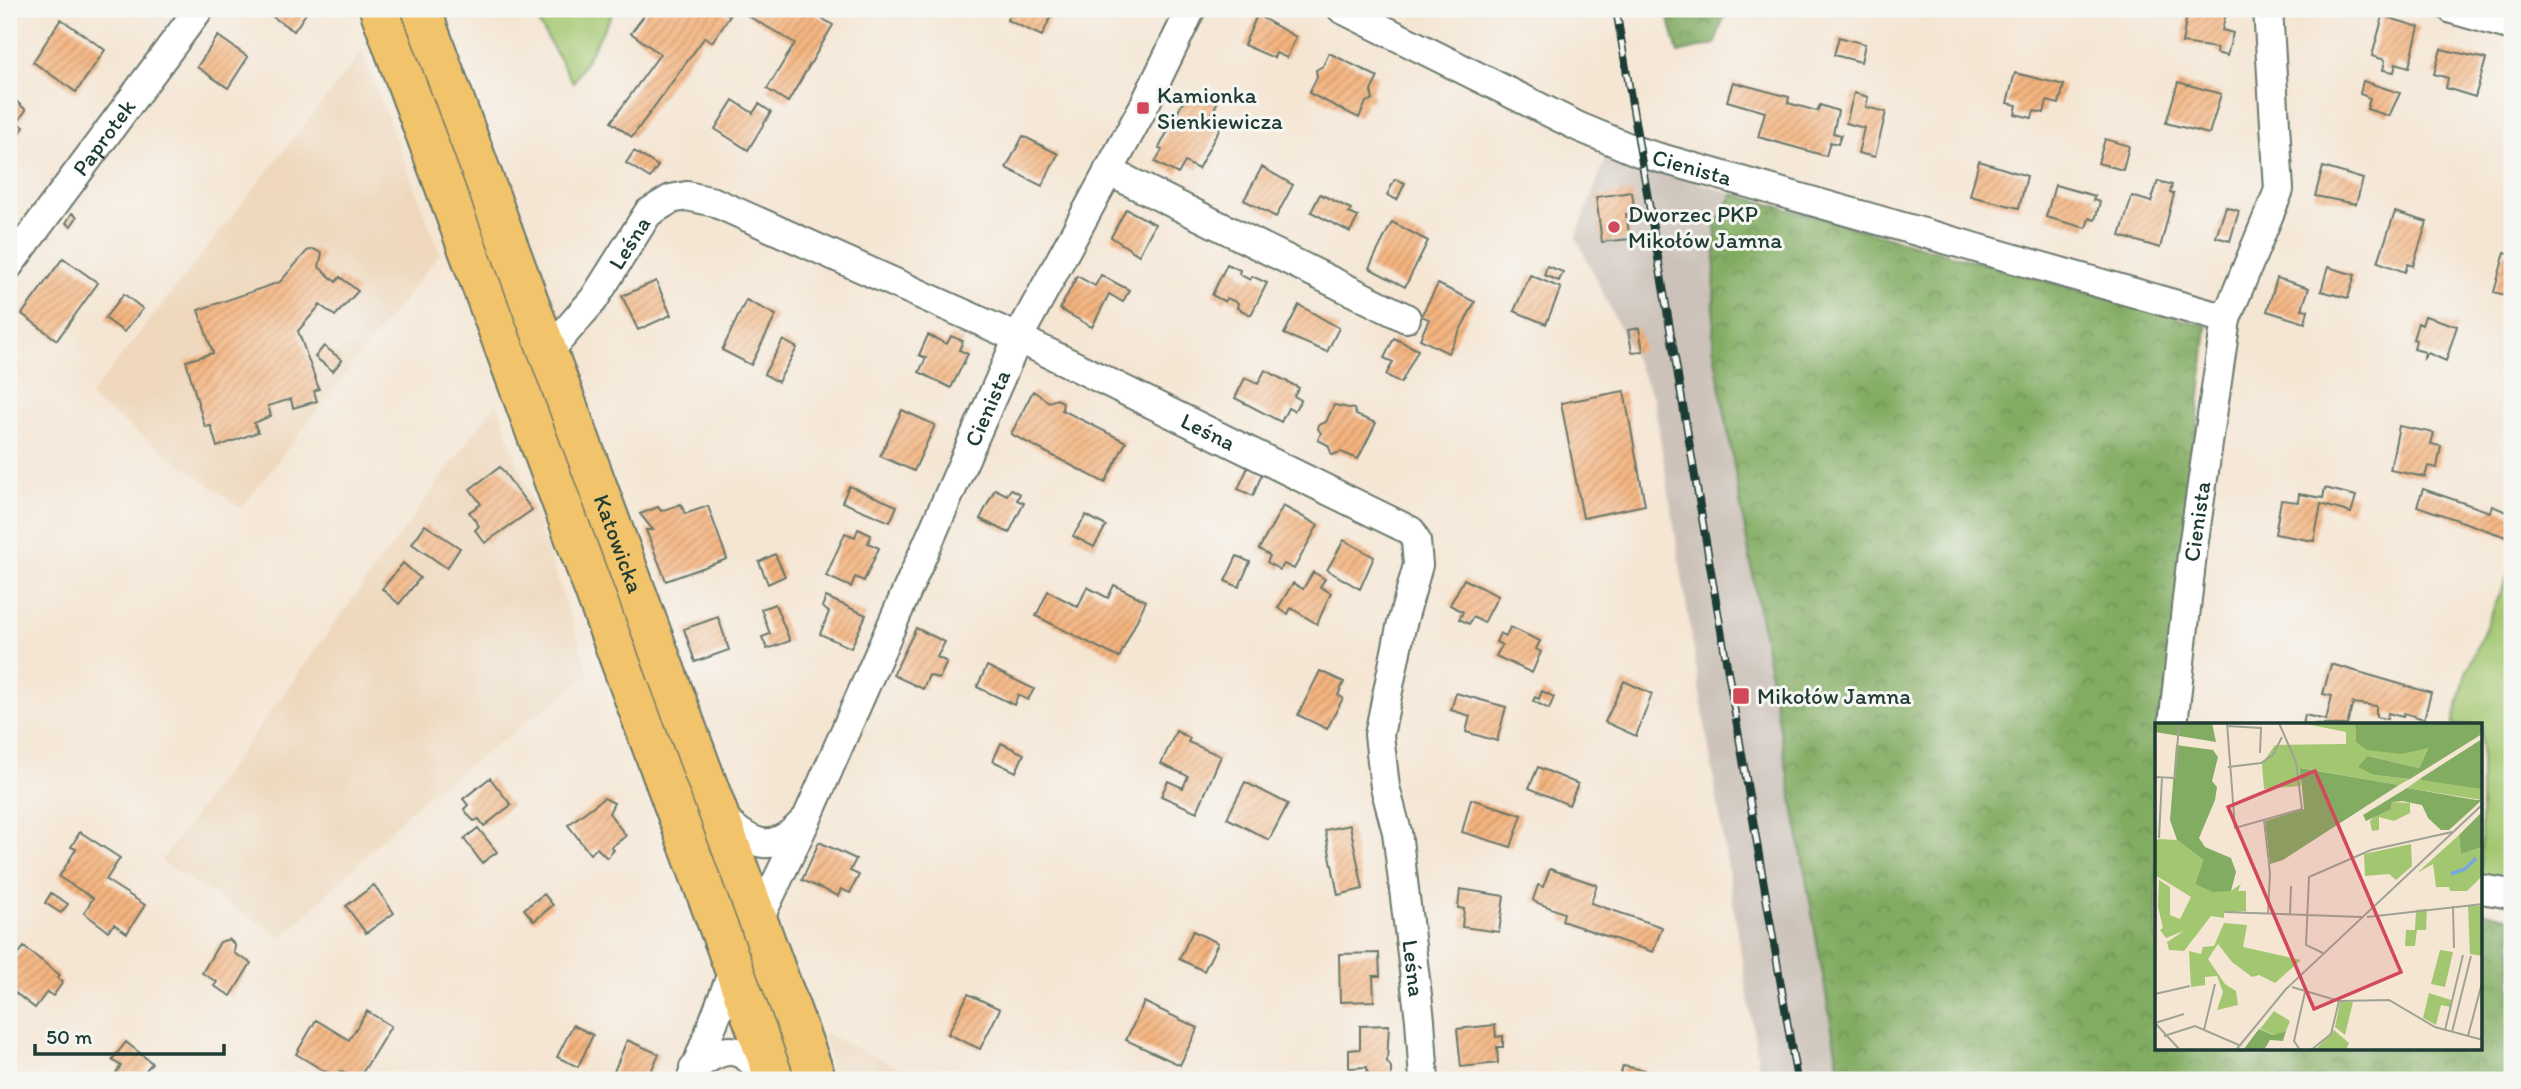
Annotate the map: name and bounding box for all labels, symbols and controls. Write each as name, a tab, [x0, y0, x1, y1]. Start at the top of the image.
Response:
place label: Kamionka Sienkiewicza	[1157, 81, 1283, 135]
street label: Paprotek	[66, 93, 141, 181]
marker: Kamionka Sienkiewicza	[1135, 100, 1151, 116]
street label: Cienista	[1649, 143, 1735, 192]
place label: Dworzec PKP Mikołów Jamna	[1628, 200, 1782, 254]
street label: Leśna	[602, 211, 656, 275]
marker: Dworzec PKP Mikołów Jamna	[1606, 219, 1622, 235]
street label: Cienista	[958, 365, 1016, 451]
street label: Leśna	[1176, 406, 1240, 457]
street label: Cienista	[2177, 479, 2216, 563]
street label: Katowicka	[588, 490, 650, 597]
place label: Mikołów Jamna	[1757, 682, 1911, 710]
marker: Mikołów Jamna	[1731, 686, 1751, 706]
inset map	[2155, 723, 2482, 1050]
street label: Leśna	[1396, 938, 1431, 998]
scale bar	[35, 1012, 224, 1056]
text: 50 m	[46, 1024, 93, 1049]

